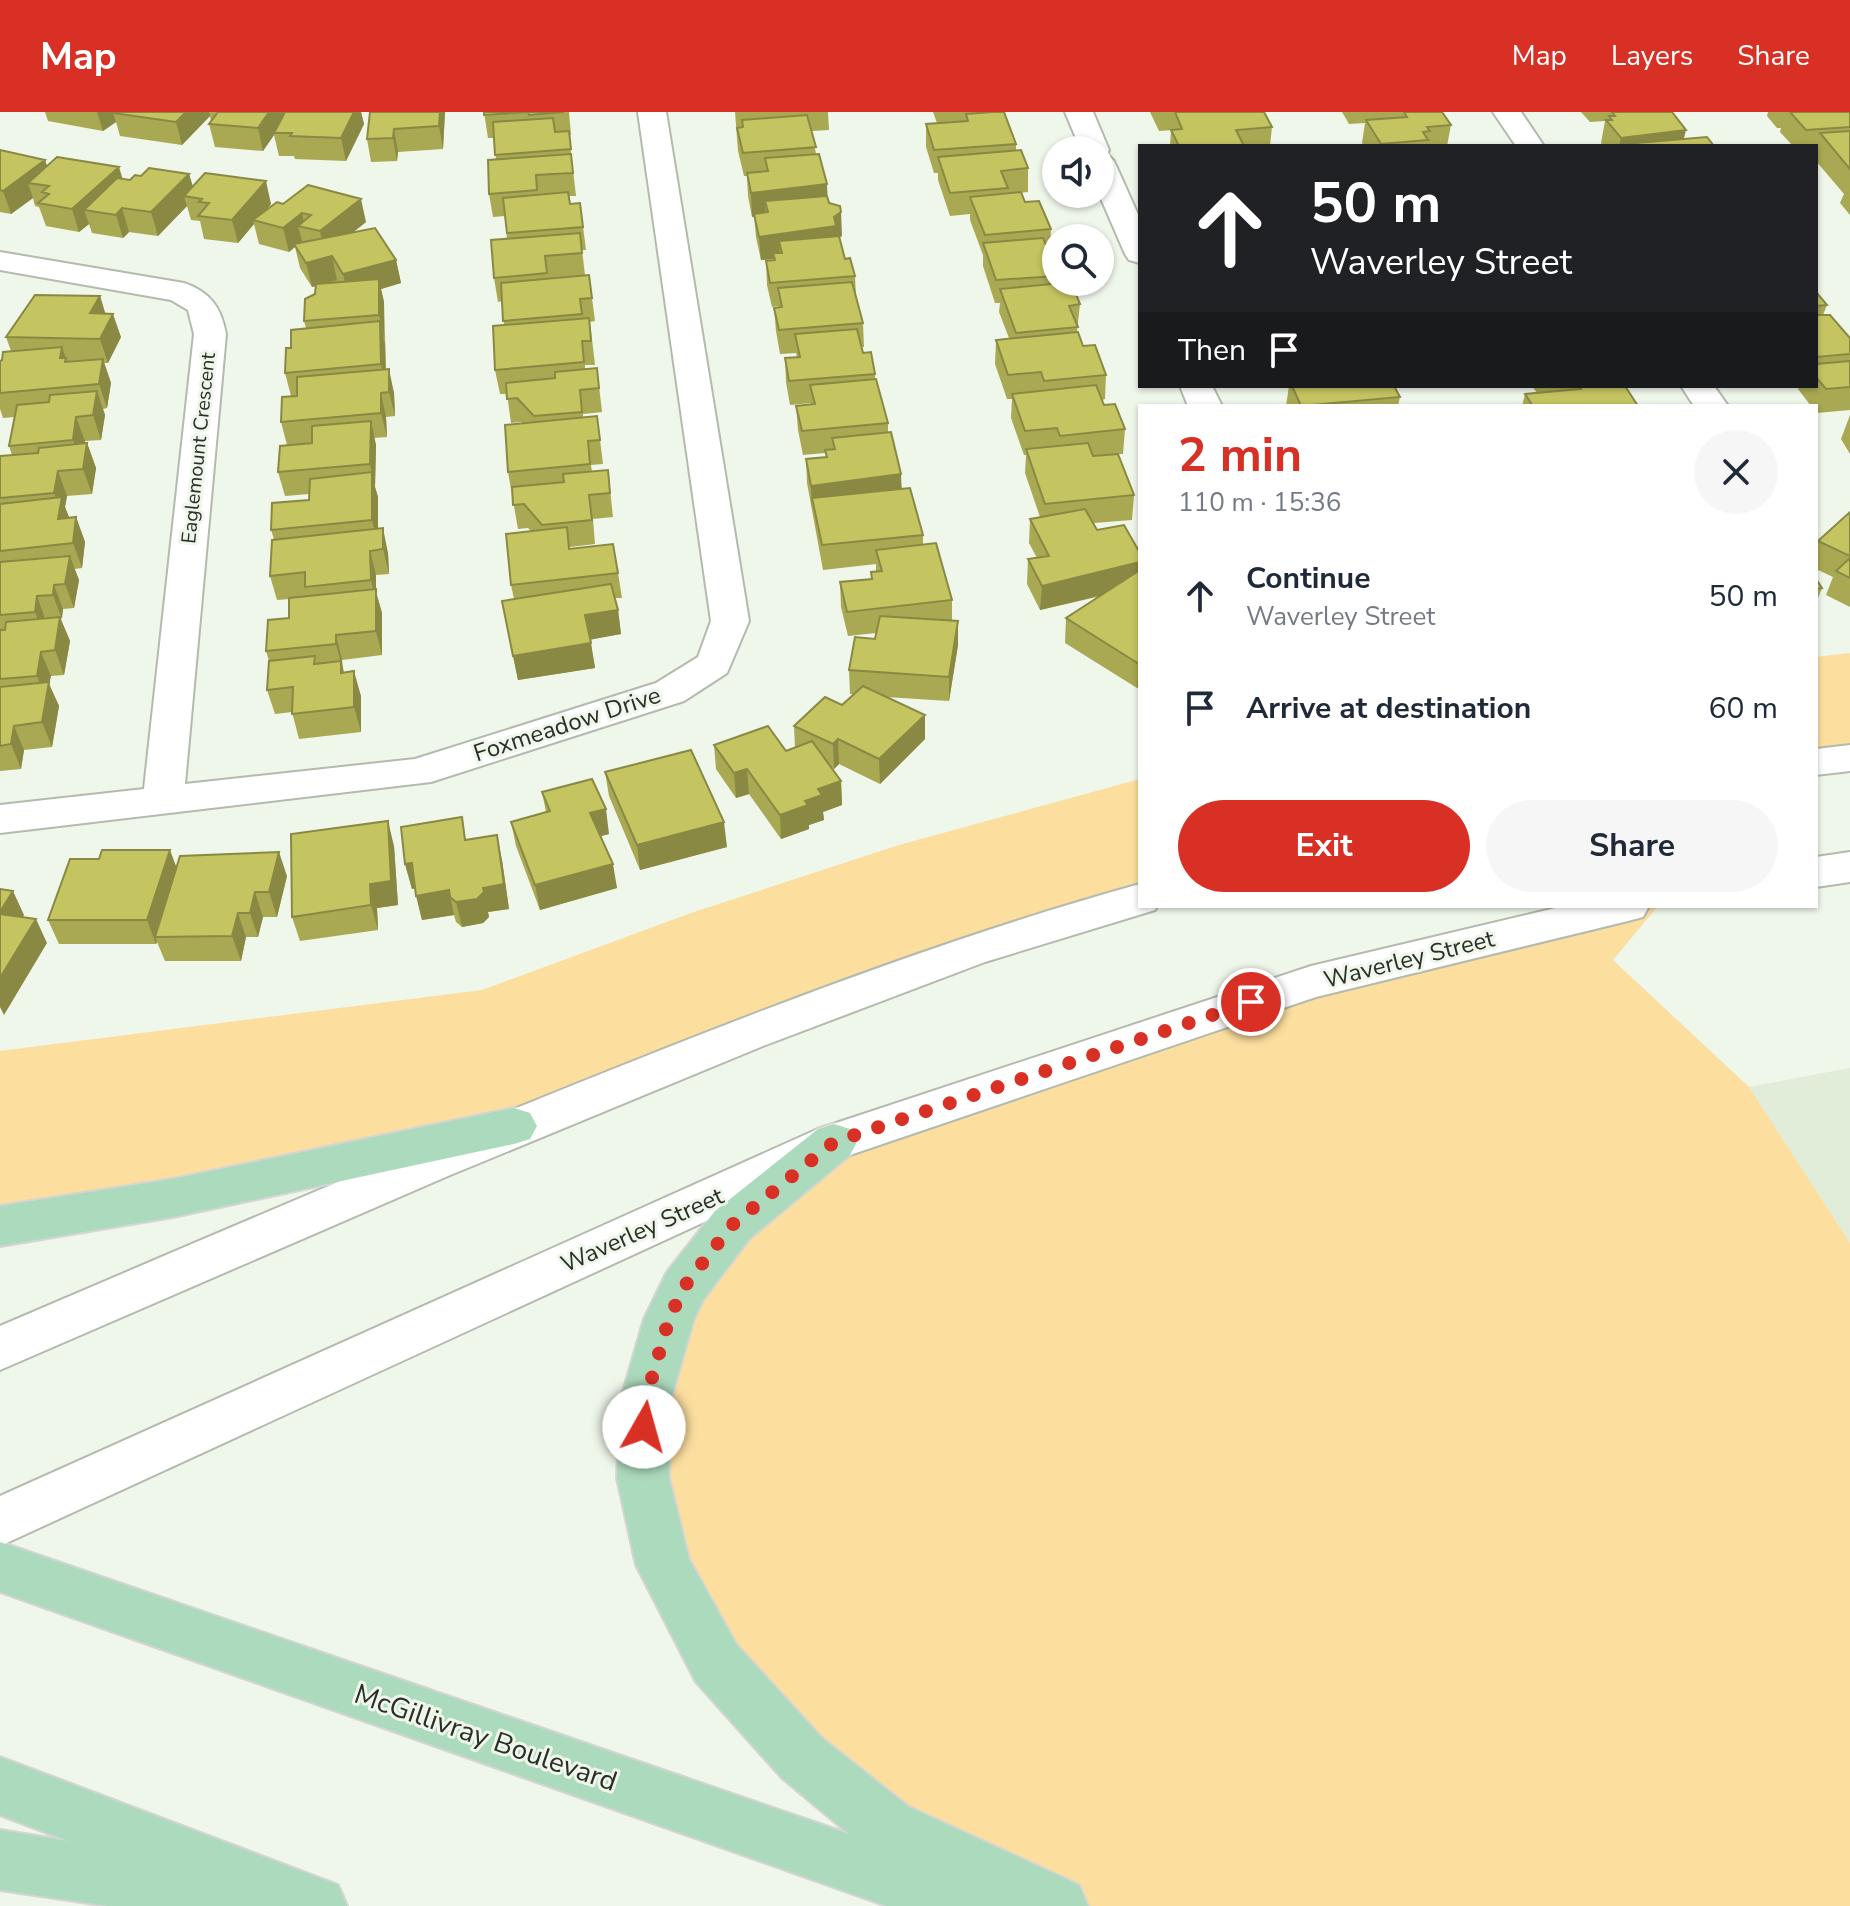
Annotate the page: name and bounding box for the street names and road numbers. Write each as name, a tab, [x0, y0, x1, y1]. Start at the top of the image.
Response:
street label: Eaglemount Crescent	[175, 350, 222, 545]
street label: Foxmeadow Drive	[469, 679, 665, 769]
street label: Waverley Street	[1320, 922, 1498, 996]
street label: Waverley Street	[556, 1180, 729, 1280]
street label: McGillivray Boulevard	[349, 1675, 622, 1801]

